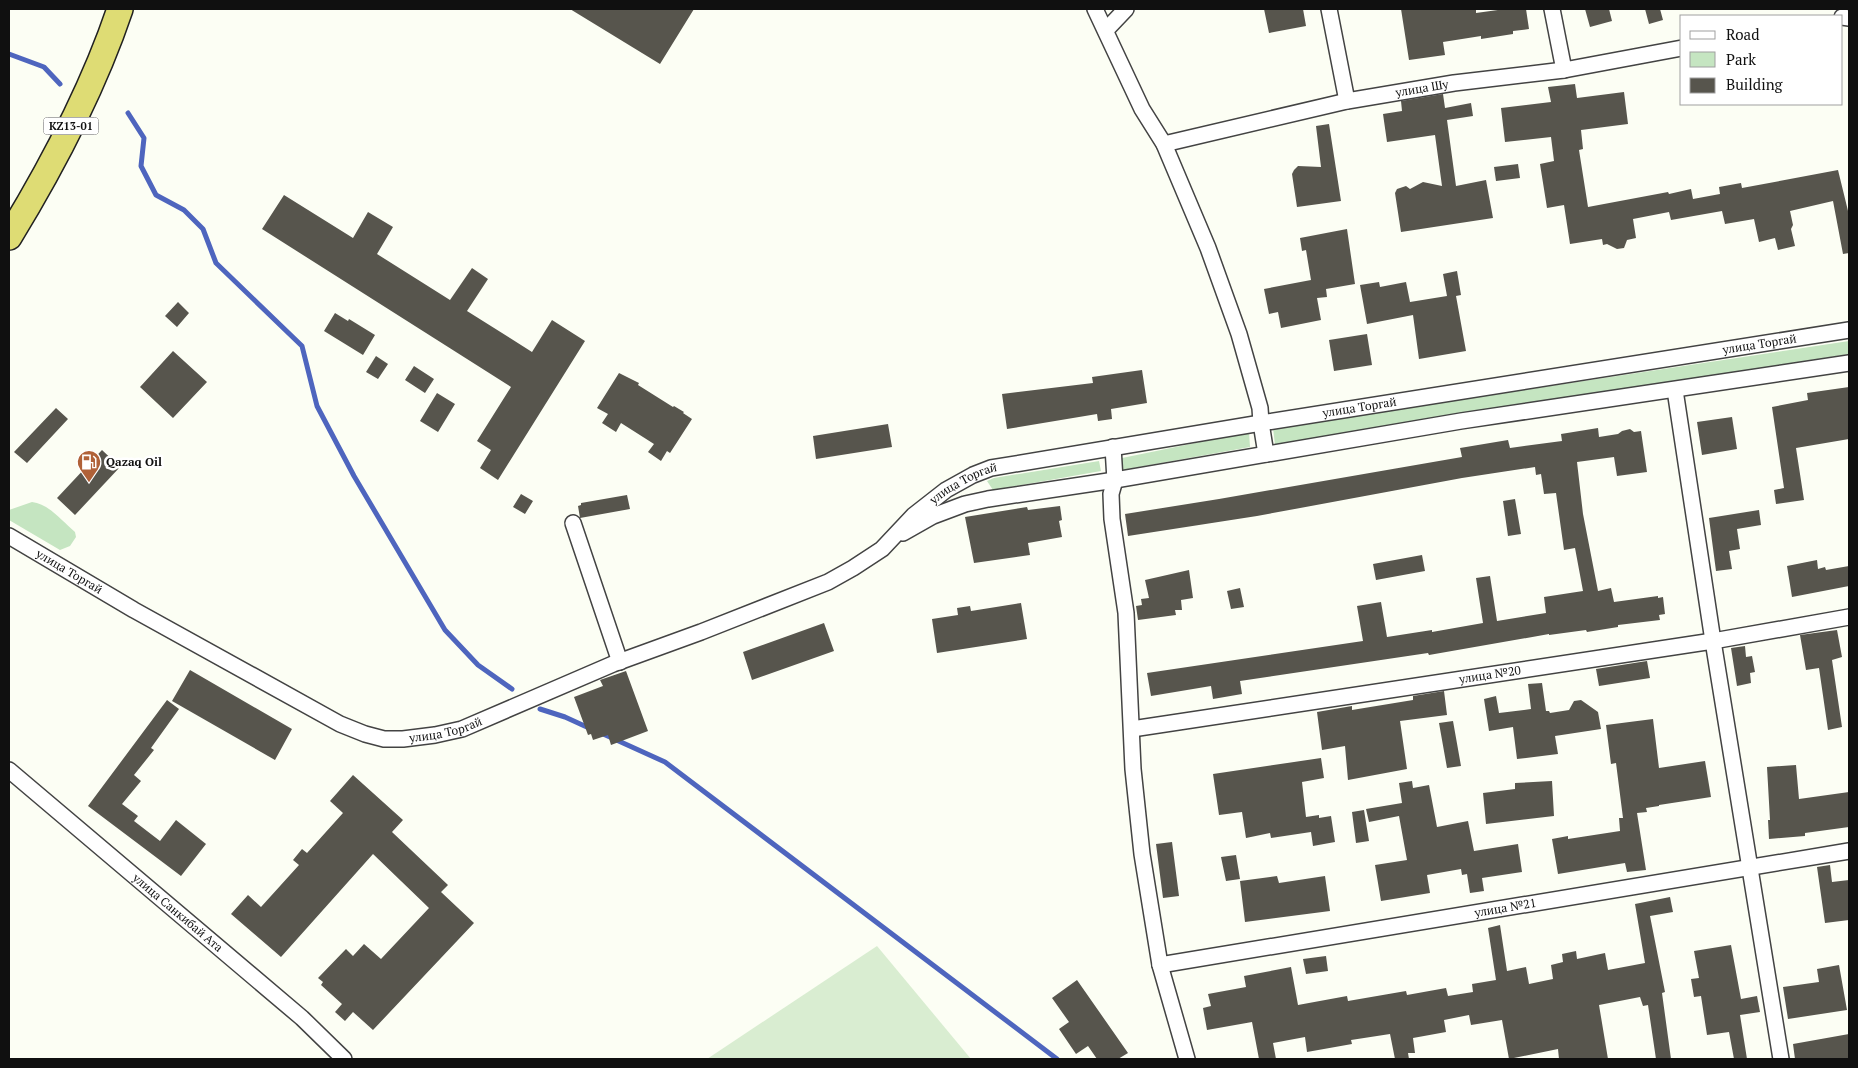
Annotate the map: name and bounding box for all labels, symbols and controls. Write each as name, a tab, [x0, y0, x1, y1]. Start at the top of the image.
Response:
legend	[1680, 15, 1843, 105]
text: Road	[1726, 24, 1759, 44]
text: Park	[1726, 49, 1756, 69]
text: Building	[1726, 74, 1784, 94]
street label: улица Шу	[1393, 76, 1450, 100]
road number: KZ13-01	[44, 118, 98, 134]
street label: улица Торгай	[1720, 330, 1798, 357]
street label: улица Торгай	[1320, 394, 1398, 420]
fuel station icon: Qazaq Oil	[76, 449, 102, 483]
place label: Qazaq Oil	[106, 454, 162, 469]
street label: улица Торгай	[926, 459, 998, 508]
street label: улица Торгай	[33, 545, 105, 597]
street label: улица №20	[1457, 662, 1522, 687]
street label: улица Торгай	[407, 713, 484, 745]
street label: улица Санкибай Ата	[129, 869, 226, 955]
street label: улица №21	[1472, 895, 1537, 920]

